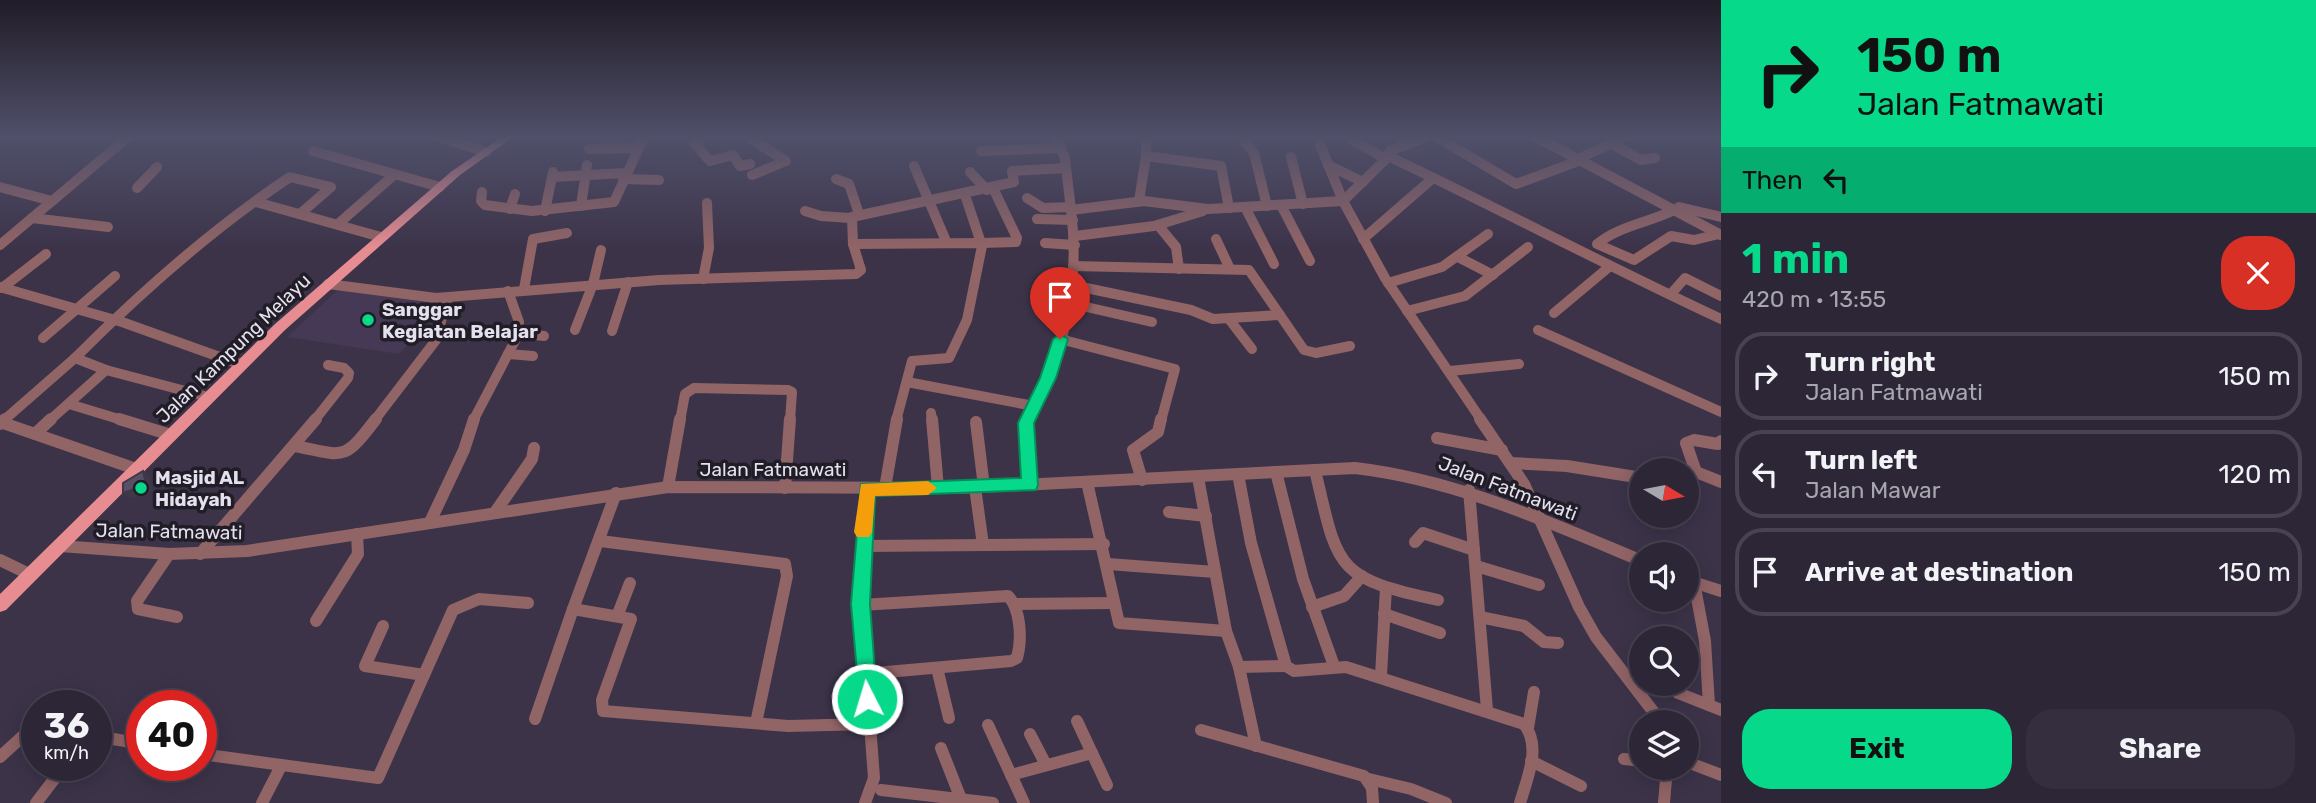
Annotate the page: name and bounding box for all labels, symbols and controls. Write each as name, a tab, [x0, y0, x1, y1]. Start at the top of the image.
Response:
text: 150 m	[1857, 26, 2002, 84]
icon: right	[1742, 28, 1833, 119]
text: Jalan Fatmawati	[1857, 85, 2104, 123]
icon: left	[1817, 161, 1855, 199]
text: Then	[1742, 165, 1803, 196]
text: 1 min	[1742, 234, 1849, 284]
button: close	[2221, 236, 2295, 310]
pin	[1030, 267, 1090, 339]
street label: Jalan Kampung Melayu	[152, 269, 315, 428]
icon: arrive	[1041, 278, 1079, 316]
text: 420 m · 13:55	[1742, 285, 1886, 313]
place label: Sanggar Kegiatan Belajar	[382, 298, 538, 343]
marker: Sanggar Kegiatan Belajar	[360, 312, 376, 328]
text: Turn right	[1805, 347, 1935, 378]
icon: right	[1746, 357, 1784, 395]
text: 150 m	[2218, 361, 2291, 392]
text: Jalan Fatmawati	[1805, 378, 1983, 406]
text: Turn left	[1805, 445, 1917, 476]
street label: Jalan Fatmawati	[1435, 451, 1580, 526]
icon: left	[1746, 455, 1784, 493]
street label: Jalan Fatmawati	[700, 458, 846, 481]
north arrow	[1629, 458, 1699, 528]
map controls	[1629, 458, 1699, 780]
text: 120 m	[2219, 459, 2291, 490]
place label: Masjid AL Hidayah	[155, 466, 245, 511]
text: Jalan Mawar	[1805, 476, 1940, 504]
marker: Masjid AL Hidayah	[133, 480, 149, 496]
street label: Jalan Fatmawati	[95, 519, 243, 544]
button: sound	[1629, 542, 1699, 612]
icon: arrive	[1746, 553, 1784, 591]
text: Arrive at destination	[1805, 557, 2073, 588]
text: 150 m	[2218, 557, 2291, 588]
button: search	[1629, 626, 1699, 696]
position arrow	[830, 662, 904, 736]
speed limit sign: 40	[126, 690, 217, 781]
text: 36	[44, 705, 89, 747]
button: Exit	[1742, 709, 2012, 789]
button: Share	[2026, 709, 2295, 789]
button: layers	[1629, 710, 1699, 780]
text: km/h	[44, 742, 89, 764]

